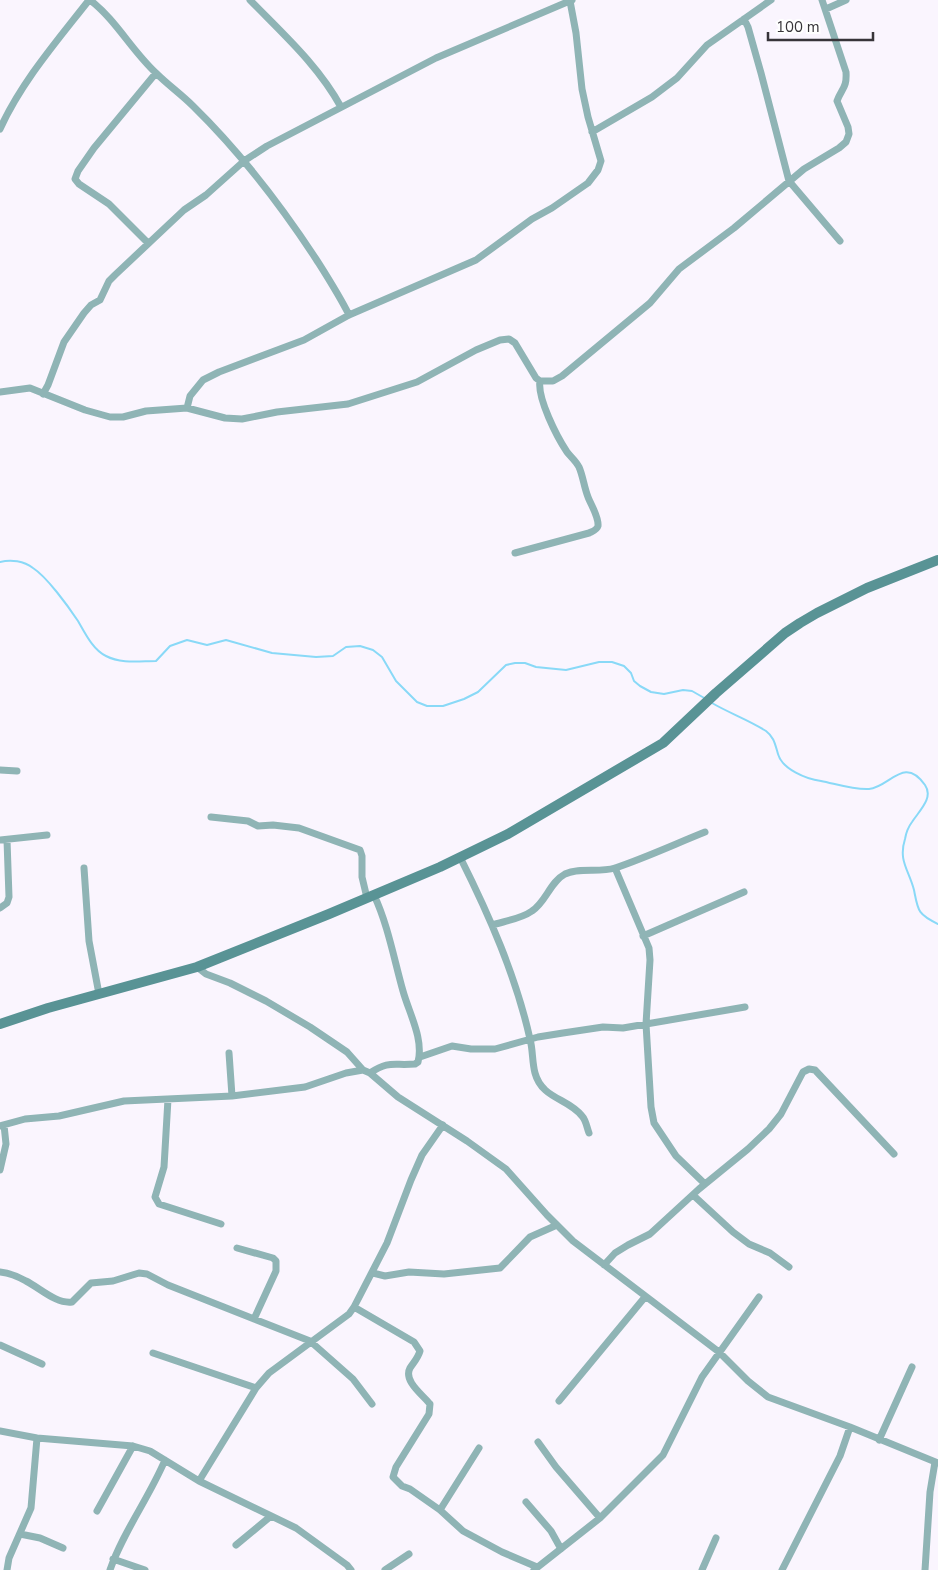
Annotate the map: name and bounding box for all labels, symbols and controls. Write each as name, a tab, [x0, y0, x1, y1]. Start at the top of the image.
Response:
scale bar	[768, 10, 873, 42]
text: 100 m	[776, 17, 820, 37]

